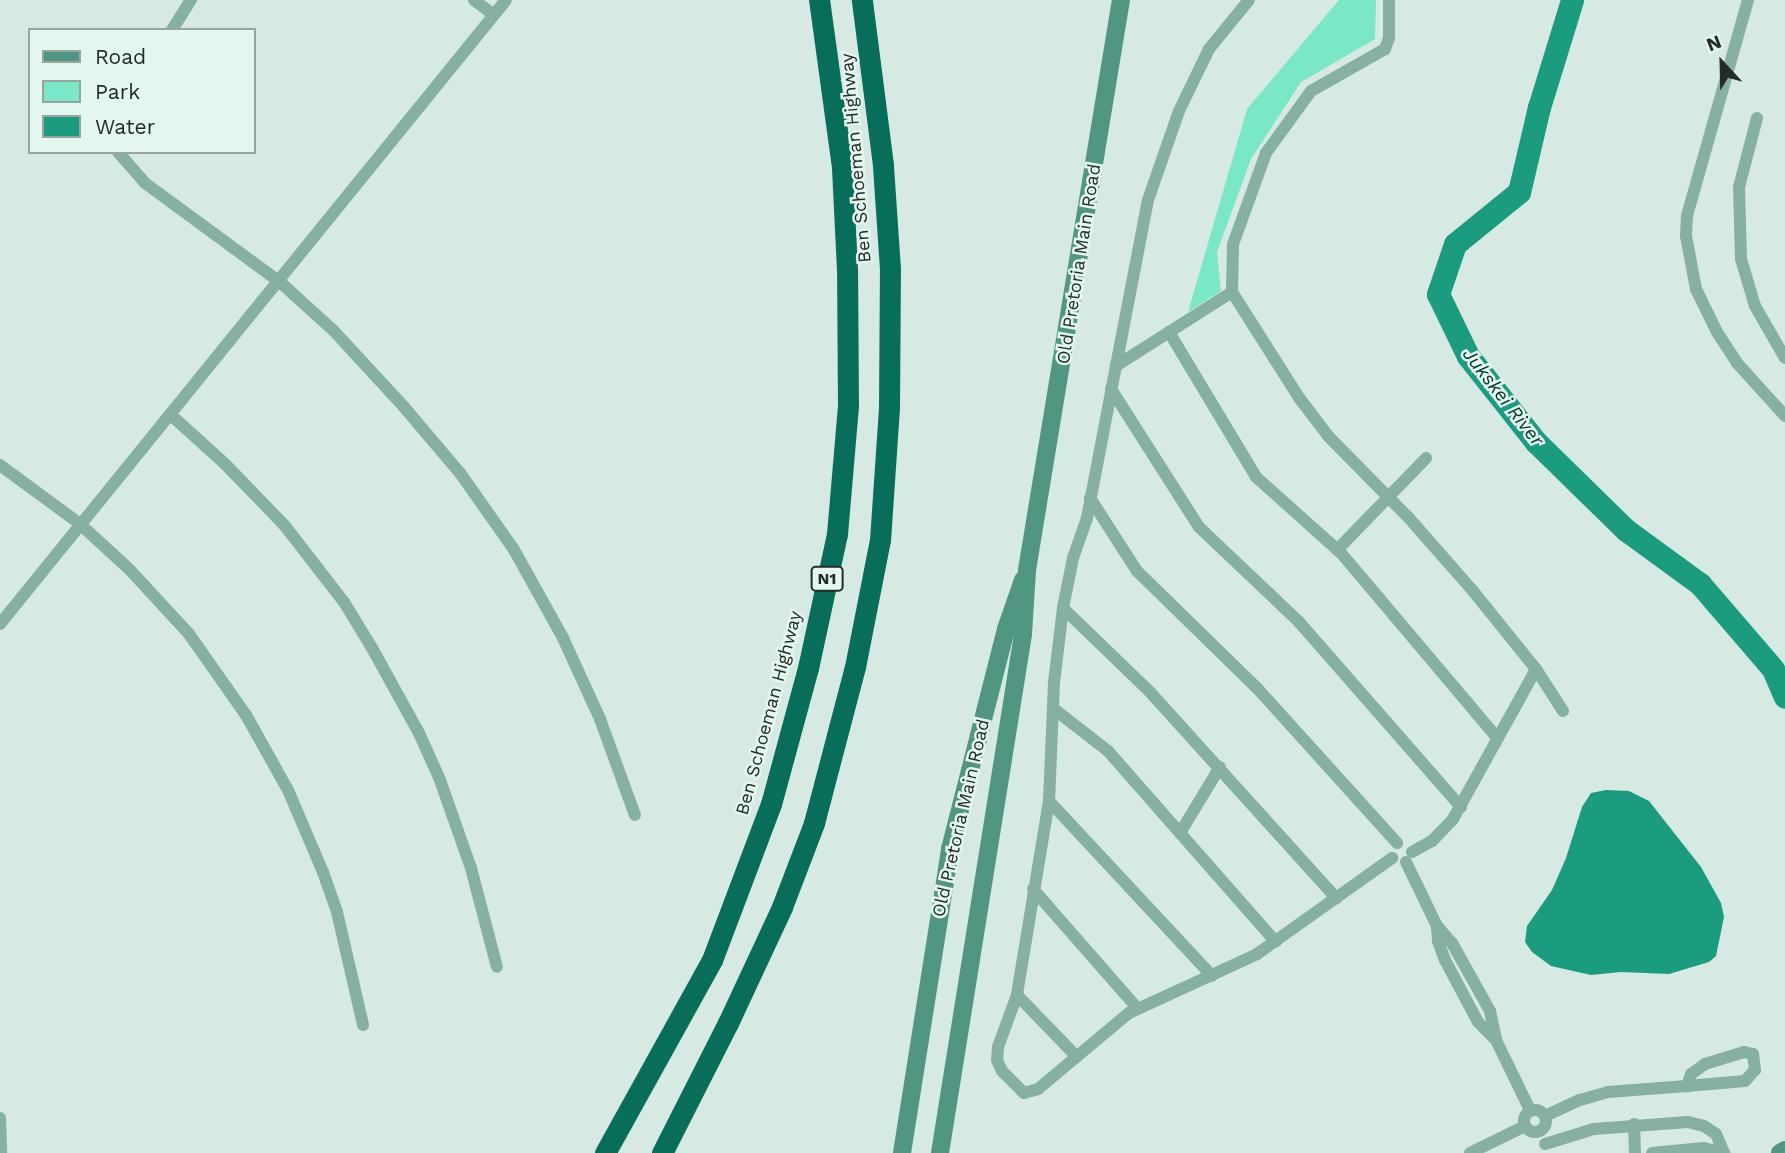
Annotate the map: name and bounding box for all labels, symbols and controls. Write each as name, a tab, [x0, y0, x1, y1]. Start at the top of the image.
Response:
legend	[28, 28, 256, 154]
north arrow	[1687, 28, 1757, 98]
text: N	[1703, 30, 1725, 56]
text: Road	[95, 44, 146, 69]
street label: Ben Schoeman Highway	[836, 52, 876, 264]
text: Park	[95, 79, 140, 104]
text: Water	[95, 114, 155, 139]
street label: Old Pretoria Main Road	[1052, 162, 1106, 366]
water label: Jukskei River	[1458, 343, 1548, 451]
road number: N1	[810, 566, 844, 592]
street label: Ben Schoeman Highway	[731, 609, 807, 817]
street label: Old Pretoria Main Road	[928, 717, 994, 919]

